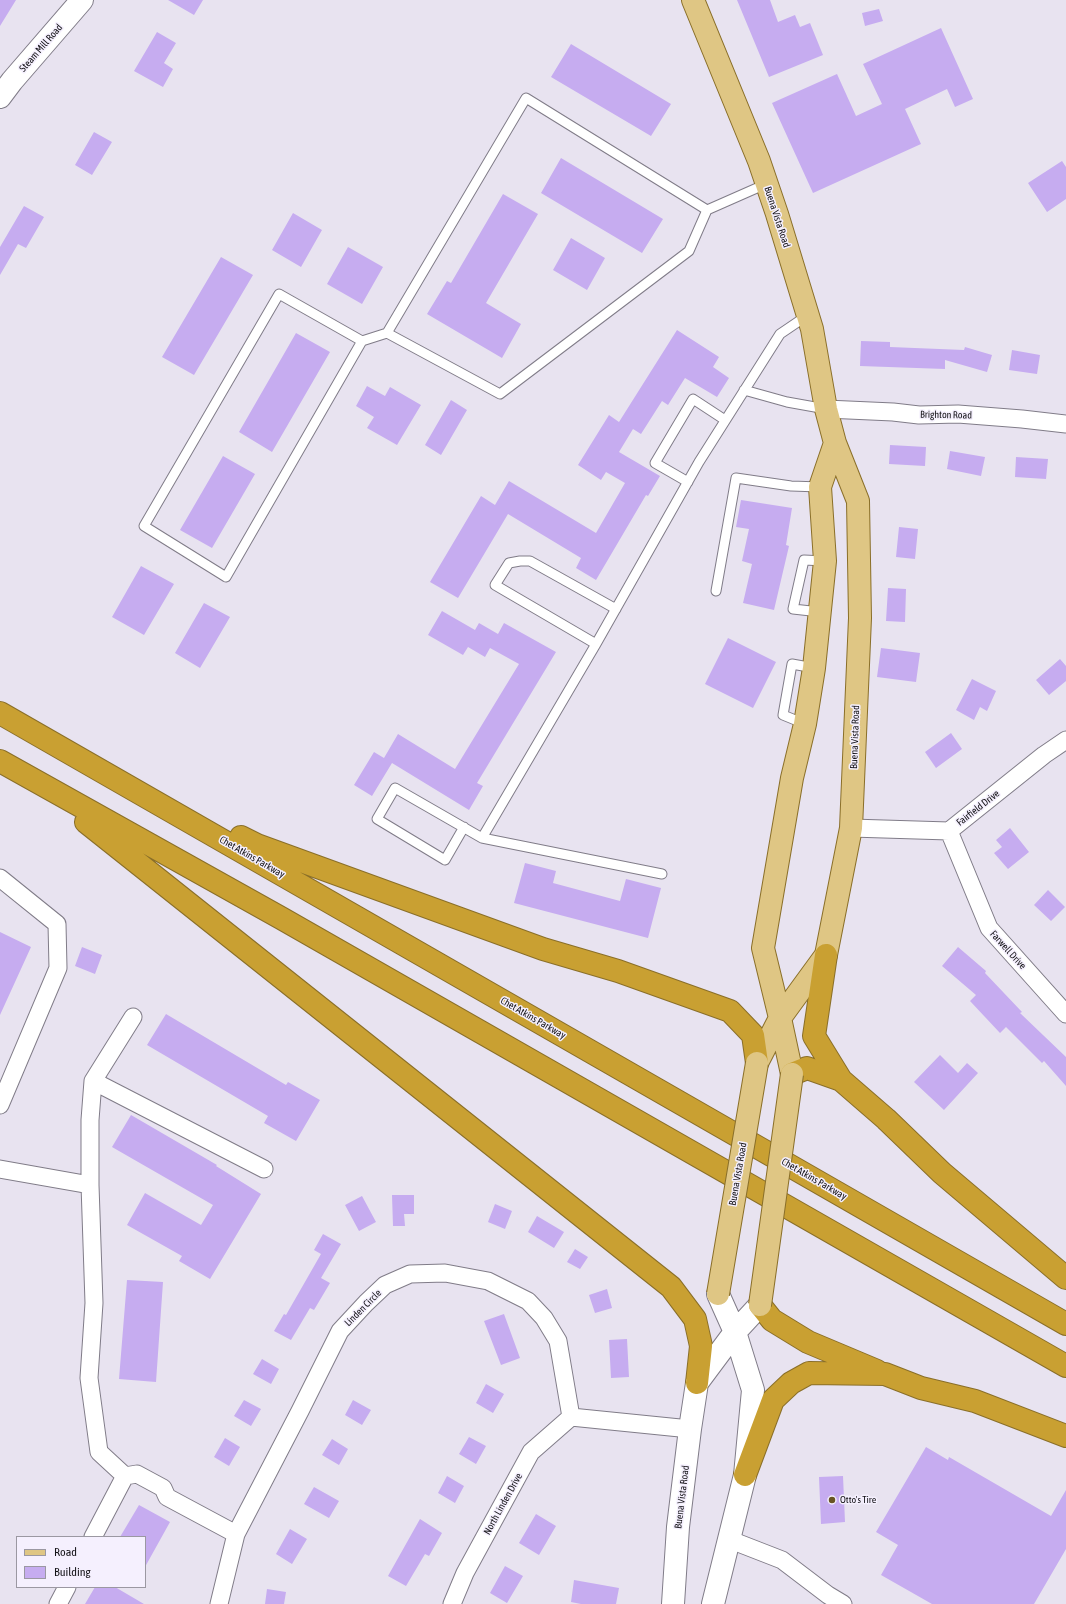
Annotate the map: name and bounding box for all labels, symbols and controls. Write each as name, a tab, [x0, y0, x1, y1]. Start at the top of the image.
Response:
street label: Steam Mill Road	[17, 22, 65, 74]
street label: Buena Vista Road	[761, 185, 793, 249]
street label: Brighton Road	[920, 409, 972, 421]
street label: Buena Vista Road	[848, 705, 862, 769]
street label: Fairfield Drive	[954, 787, 1002, 829]
street label: Chet Atkins Parkway	[217, 833, 287, 881]
street label: Farwell Drive	[988, 928, 1028, 972]
street label: Chet Atkins Parkway	[498, 994, 568, 1042]
street label: Buena Vista Road	[727, 1142, 749, 1206]
street label: Chet Atkins Parkway	[779, 1155, 849, 1203]
street label: Linden Circle	[342, 1287, 384, 1329]
street label: Buena Vista Road	[672, 1465, 692, 1529]
street label: North Linden Drive	[481, 1471, 525, 1537]
place label: Otto's Tire	[840, 1494, 876, 1506]
marker: Otto's Tire	[827, 1495, 837, 1505]
legend	[16, 1536, 146, 1588]
text: Road	[54, 1545, 77, 1559]
text: Building	[54, 1565, 91, 1579]

